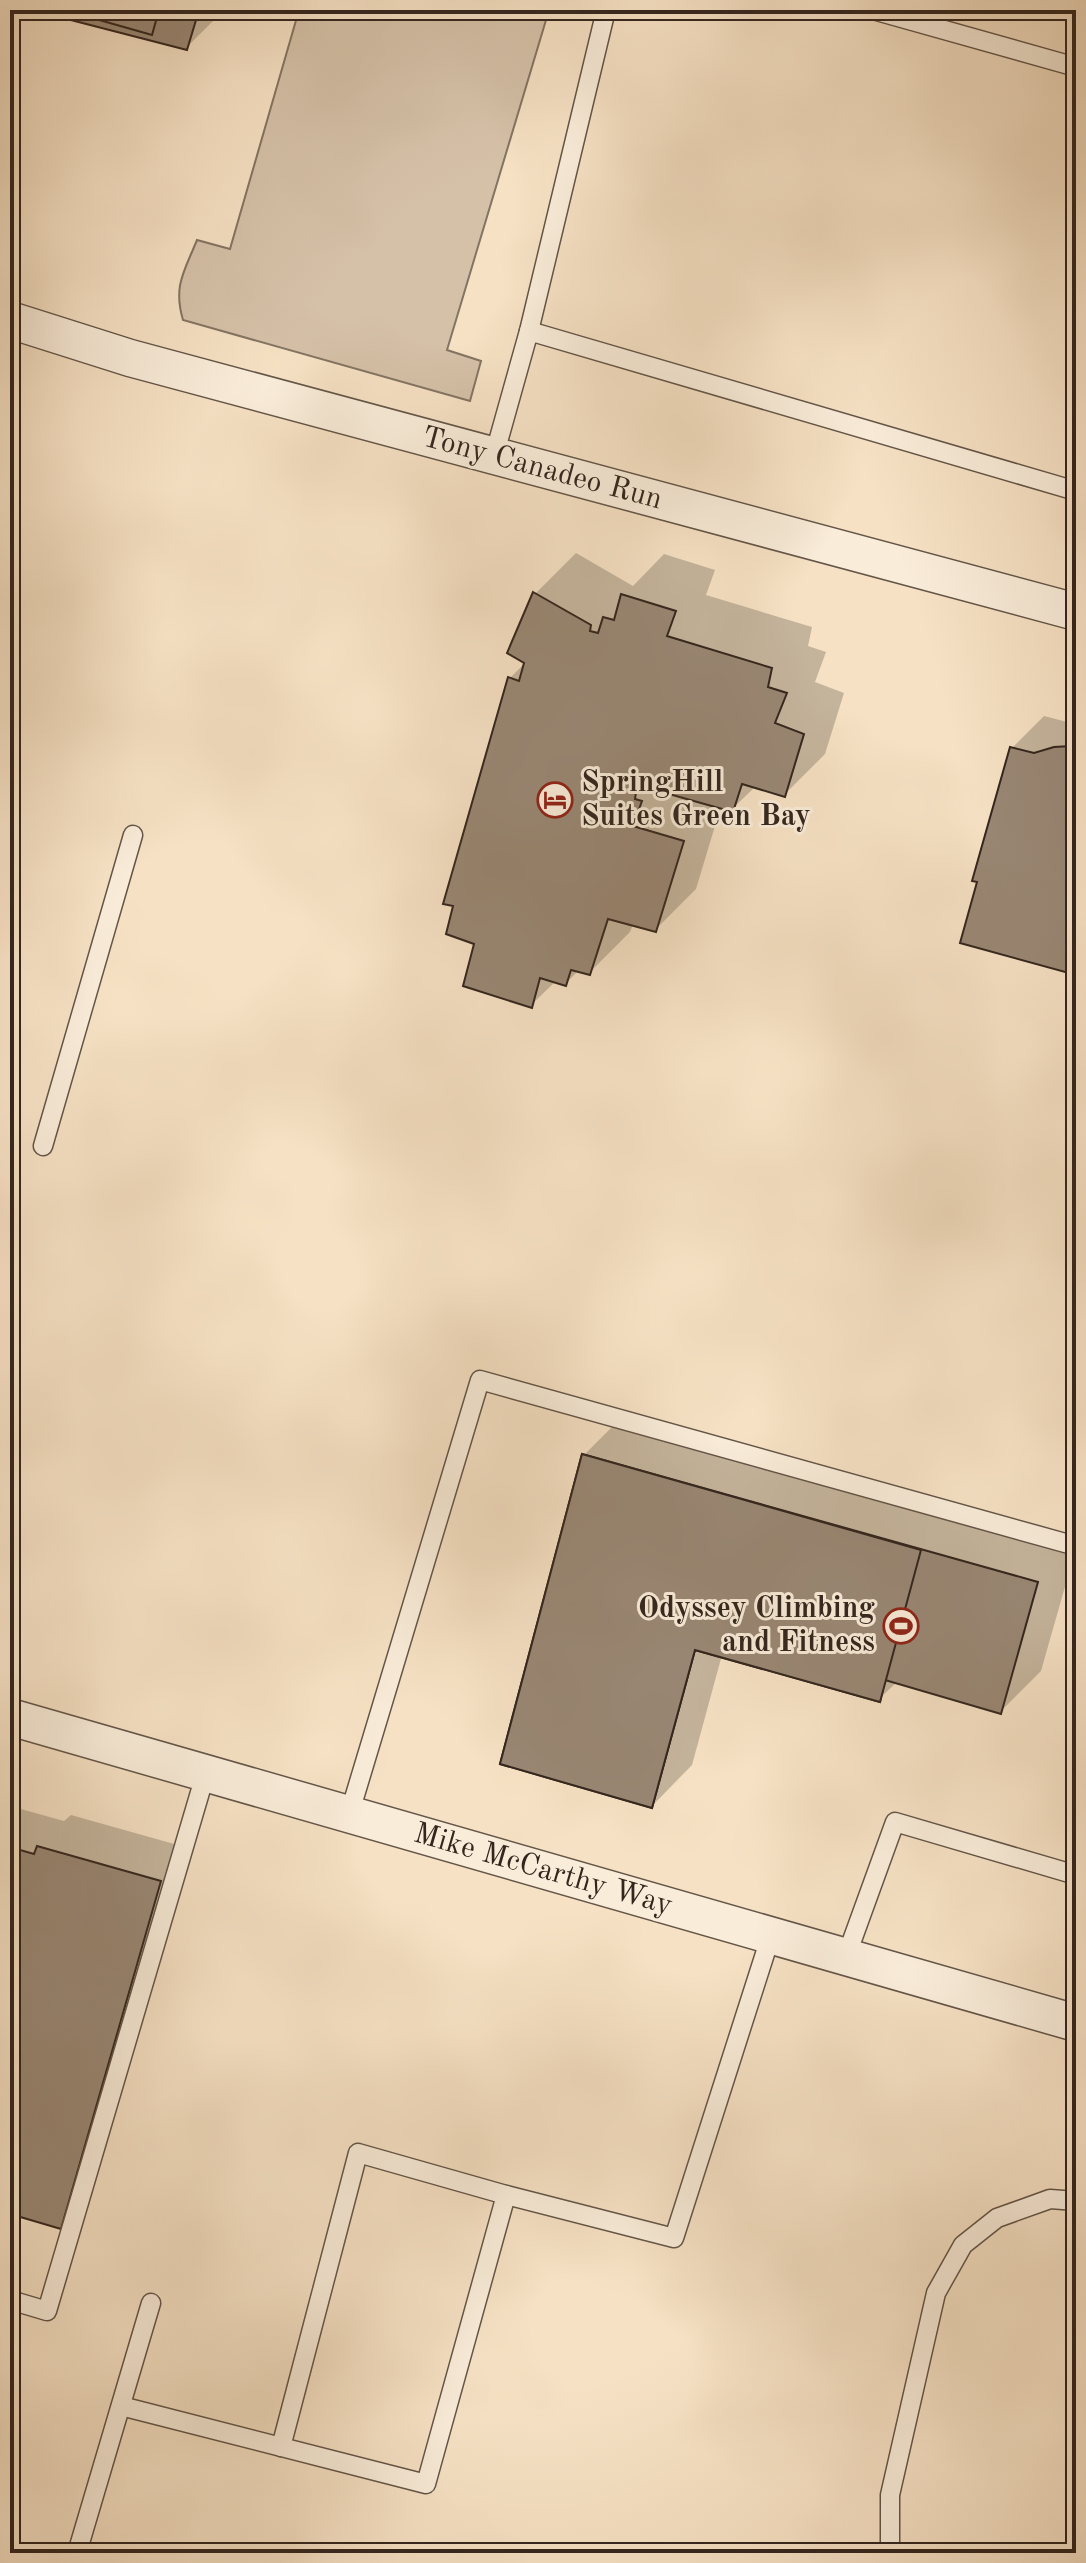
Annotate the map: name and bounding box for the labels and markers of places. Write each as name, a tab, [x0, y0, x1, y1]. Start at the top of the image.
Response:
place label: SpringHill Suites Green Bay	[581, 768, 811, 832]
hotel icon: SpringHill Suites Green Bay	[536, 781, 574, 819]
place label: Odyssey Climbing and Fitness	[638, 1594, 875, 1658]
sports icon: Odyssey Climbing and Fitness	[882, 1607, 920, 1645]

